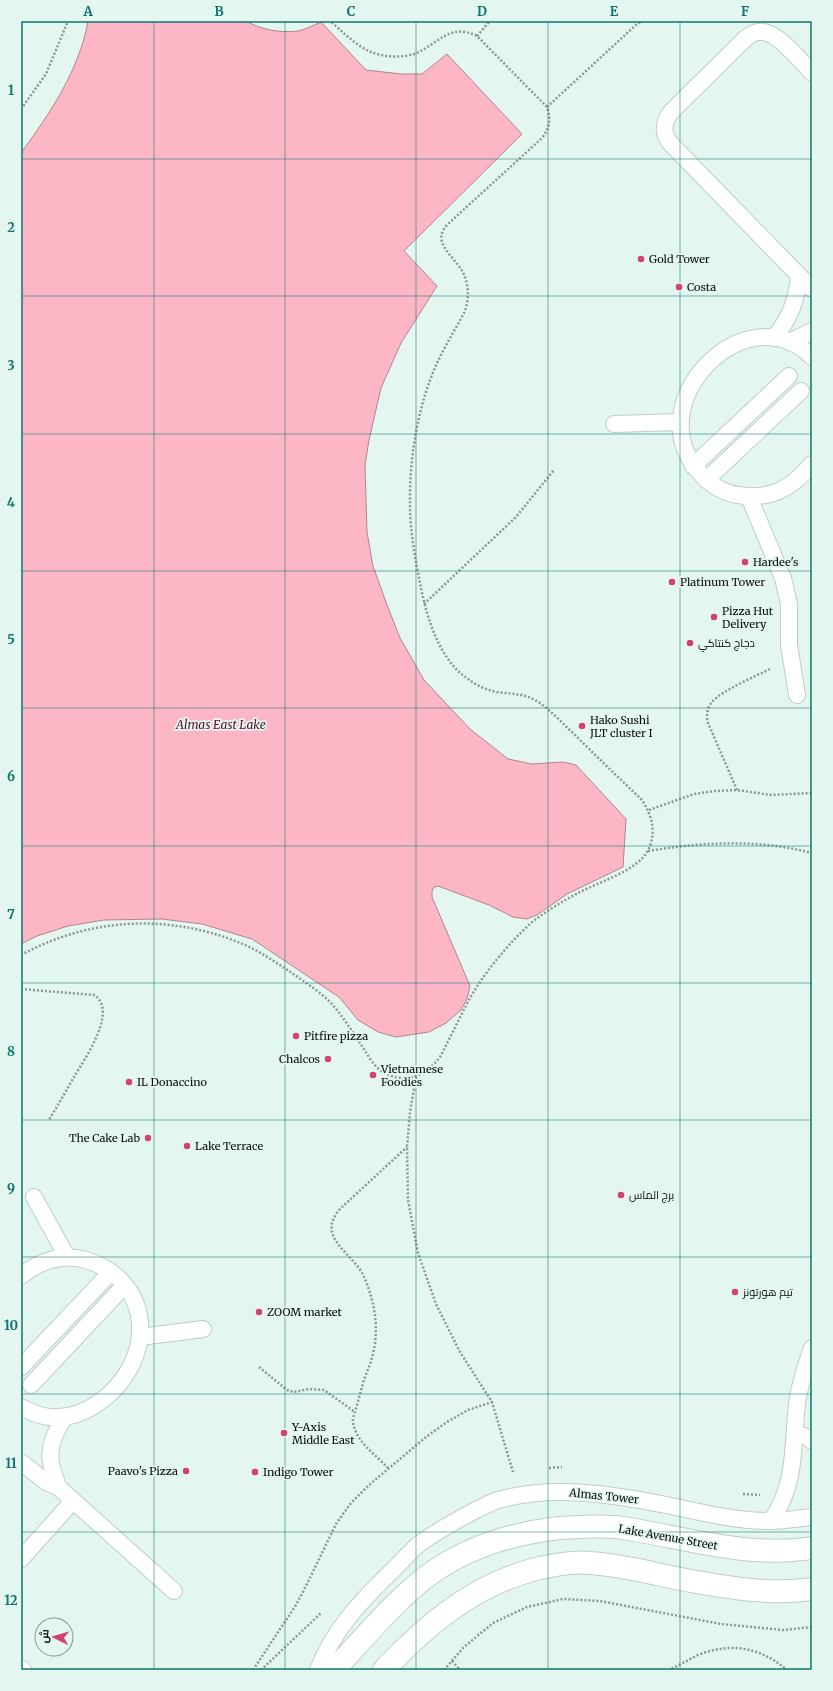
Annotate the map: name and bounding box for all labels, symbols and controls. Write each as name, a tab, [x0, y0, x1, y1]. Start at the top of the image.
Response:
text: A	[82, 3, 93, 20]
text: B	[214, 3, 224, 20]
text: C	[347, 3, 356, 20]
text: D	[477, 3, 487, 20]
text: E	[610, 3, 619, 20]
text: F	[741, 3, 749, 20]
text: 1	[8, 82, 14, 99]
text: 2	[7, 219, 15, 236]
place label: Gold Tower	[649, 252, 710, 266]
marker: Gold Tower	[636, 254, 646, 264]
place label: Costa	[687, 280, 716, 294]
marker: Costa	[674, 282, 684, 292]
text: 3	[7, 357, 15, 374]
text: 4	[7, 494, 16, 511]
place label: Hardee's	[753, 555, 798, 569]
marker: Hardee's	[740, 557, 750, 567]
place label: Platinum Tower	[680, 575, 765, 589]
marker: Platinum Tower	[667, 577, 677, 587]
place label: Pizza Hut Delivery	[722, 604, 774, 631]
marker: Pizza Hut Delivery	[709, 612, 719, 622]
text: 5	[7, 631, 15, 648]
place label: دجاج كنتاكي	[698, 636, 755, 652]
marker: دجاج كنتاكي	[685, 638, 695, 648]
place label: Hako Sushi JLT cluster I	[589, 713, 653, 740]
water label: Almas East Lake	[175, 717, 266, 732]
marker: Hako Sushi JLT cluster I	[577, 721, 587, 731]
text: 6	[7, 768, 15, 785]
text: 7	[7, 906, 15, 923]
place label: Pitfire pizza	[304, 1029, 368, 1043]
marker: Pitfire pizza	[291, 1031, 301, 1041]
text: 8	[7, 1043, 15, 1060]
place label: Chalcos	[279, 1052, 320, 1066]
marker: Chalcos	[323, 1054, 333, 1064]
place label: Vietnamese Foodies	[380, 1062, 443, 1089]
marker: Vietnamese Foodies	[368, 1070, 378, 1080]
place label: IL Donaccino	[137, 1075, 208, 1089]
marker: IL Donaccino	[124, 1077, 134, 1087]
place label: The Cake Lab	[69, 1131, 140, 1145]
marker: The Cake Lab	[143, 1133, 153, 1143]
place label: Lake Terrace	[195, 1139, 263, 1153]
marker: Lake Terrace	[182, 1141, 192, 1151]
text: 9	[7, 1180, 15, 1197]
place label: برج الماس	[629, 1188, 674, 1203]
marker: برج الماس	[616, 1190, 626, 1200]
place label: تيم هورتونز	[742, 1285, 793, 1300]
marker: تيم هورتونز	[730, 1287, 740, 1297]
place label: ZOOM market	[267, 1305, 343, 1319]
marker: ZOOM market	[254, 1307, 264, 1317]
text: 10	[4, 1317, 18, 1334]
place label: Y-Axis Middle East	[291, 1420, 355, 1447]
marker: Y-Axis Middle East	[279, 1428, 289, 1438]
text: 11	[5, 1455, 17, 1472]
place label: Paavo's Pizza	[108, 1464, 178, 1478]
place label: Indigo Tower	[263, 1465, 334, 1479]
marker: Paavo's Pizza	[181, 1466, 191, 1476]
marker: Indigo Tower	[250, 1467, 260, 1477]
street label: Almas Tower	[568, 1485, 639, 1507]
street label: Lake Avenue Street	[617, 1521, 720, 1553]
text: 12	[4, 1592, 18, 1609]
north arrow	[34, 1617, 74, 1657]
text: ش	[36, 1628, 52, 1644]

